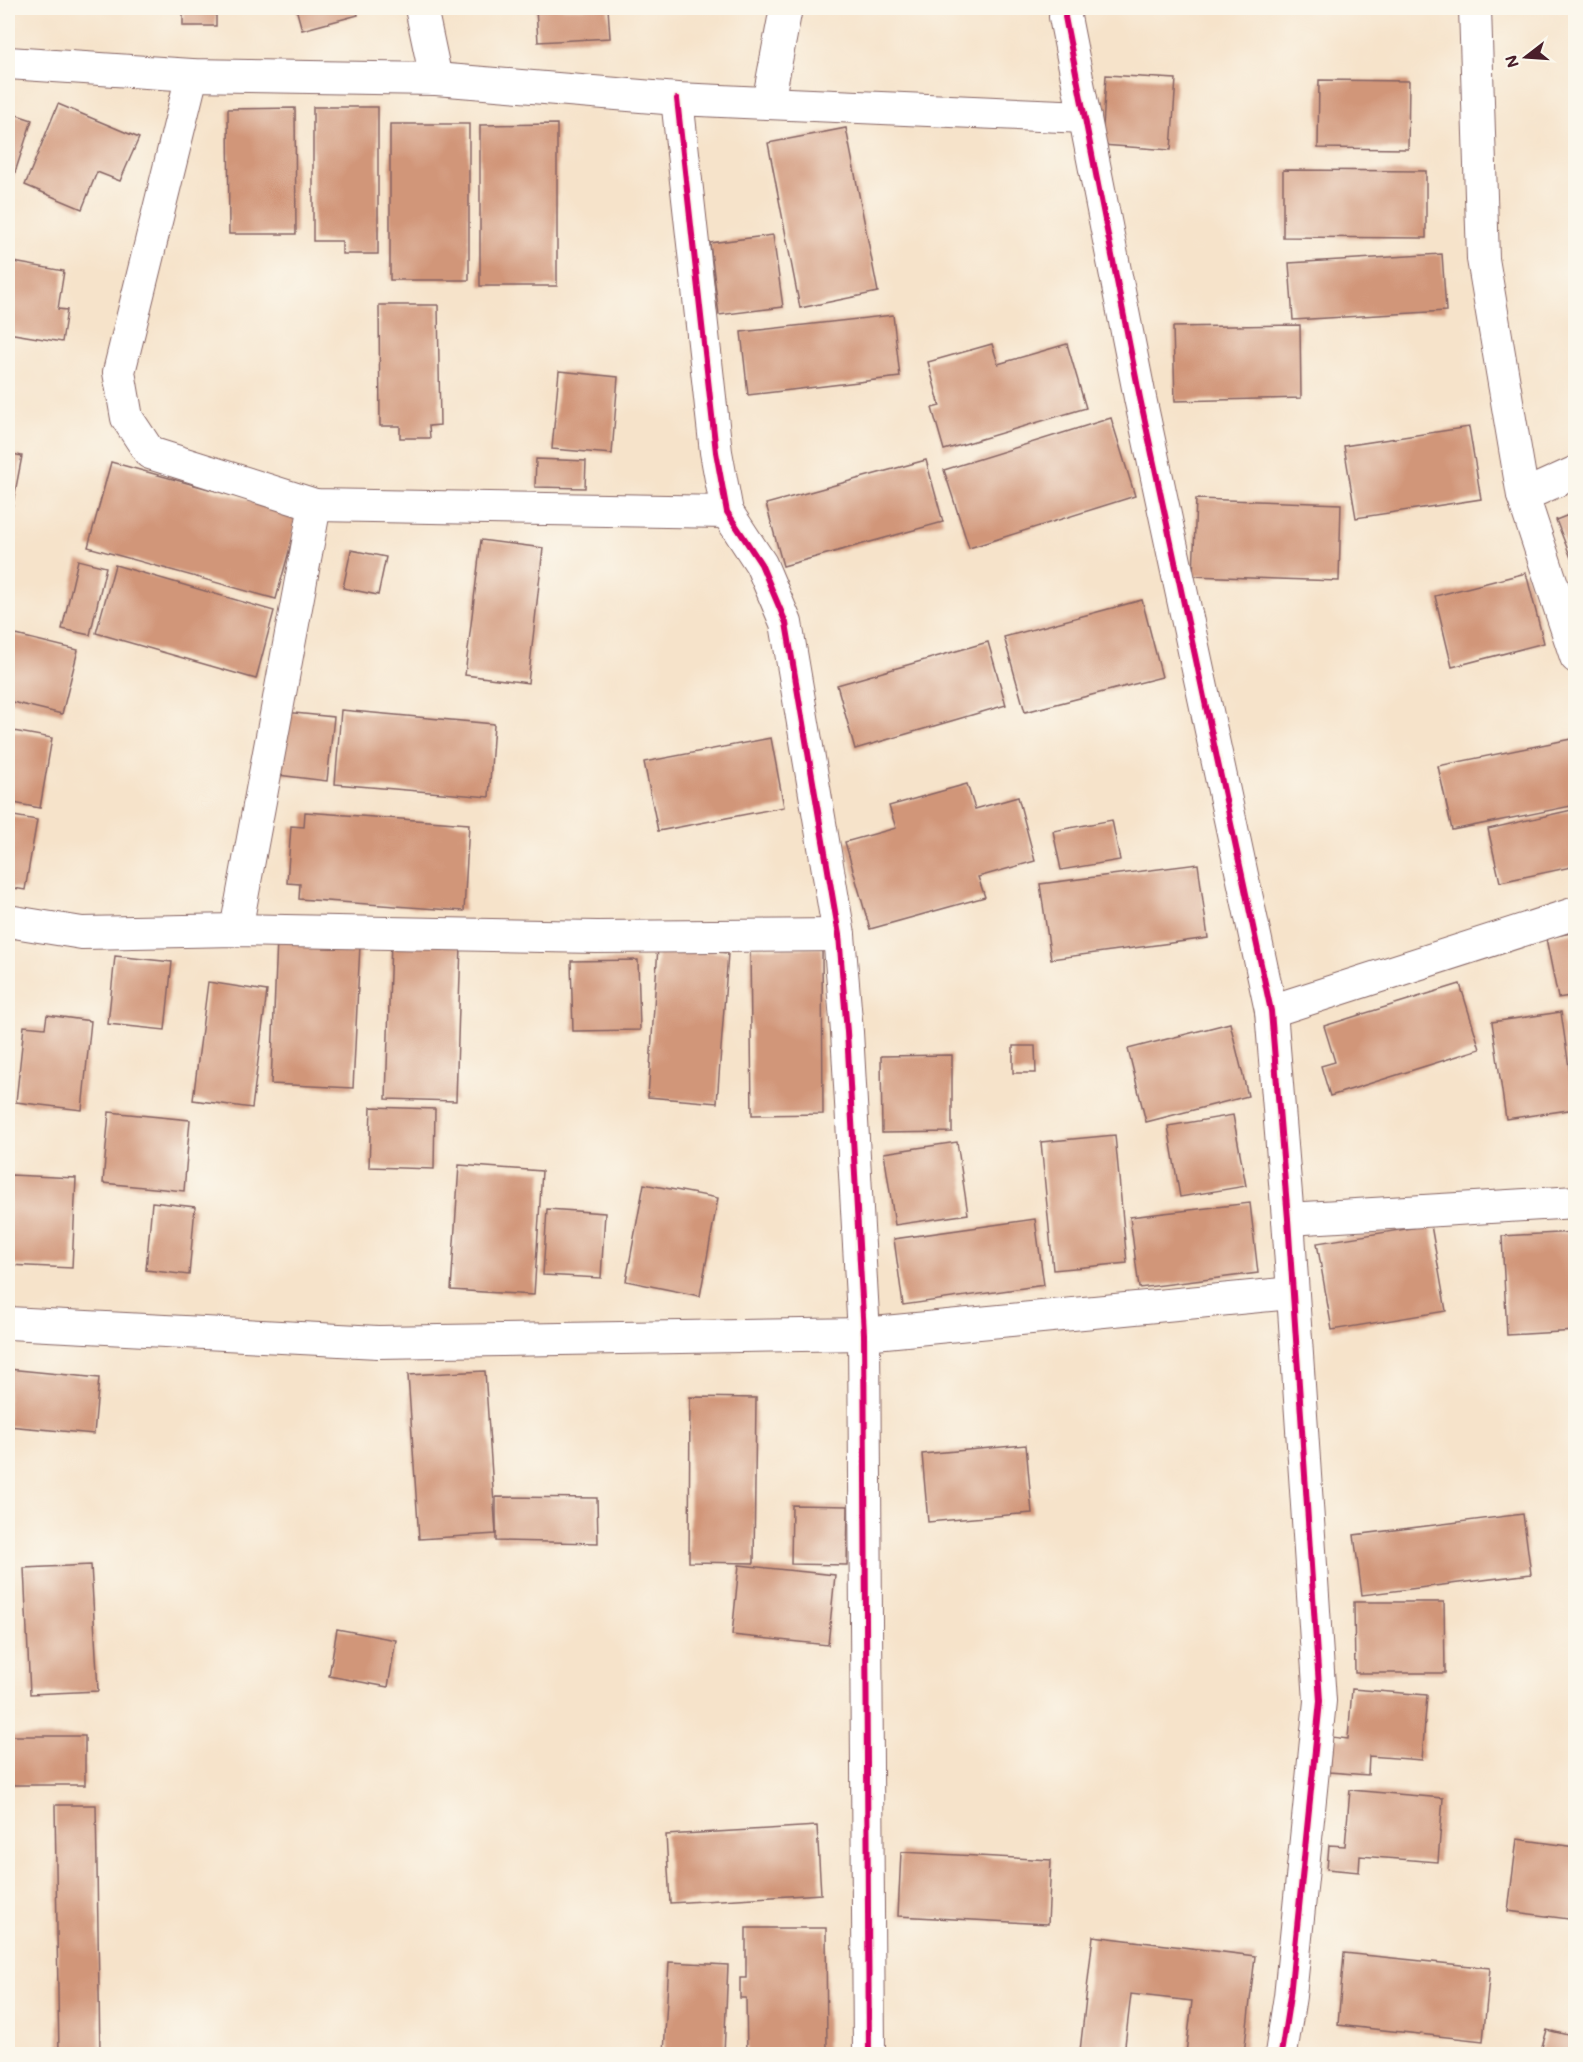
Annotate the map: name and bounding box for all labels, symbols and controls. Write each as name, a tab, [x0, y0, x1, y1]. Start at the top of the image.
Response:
north arrow	[1496, 27, 1556, 87]
text: N	[1499, 53, 1523, 70]

